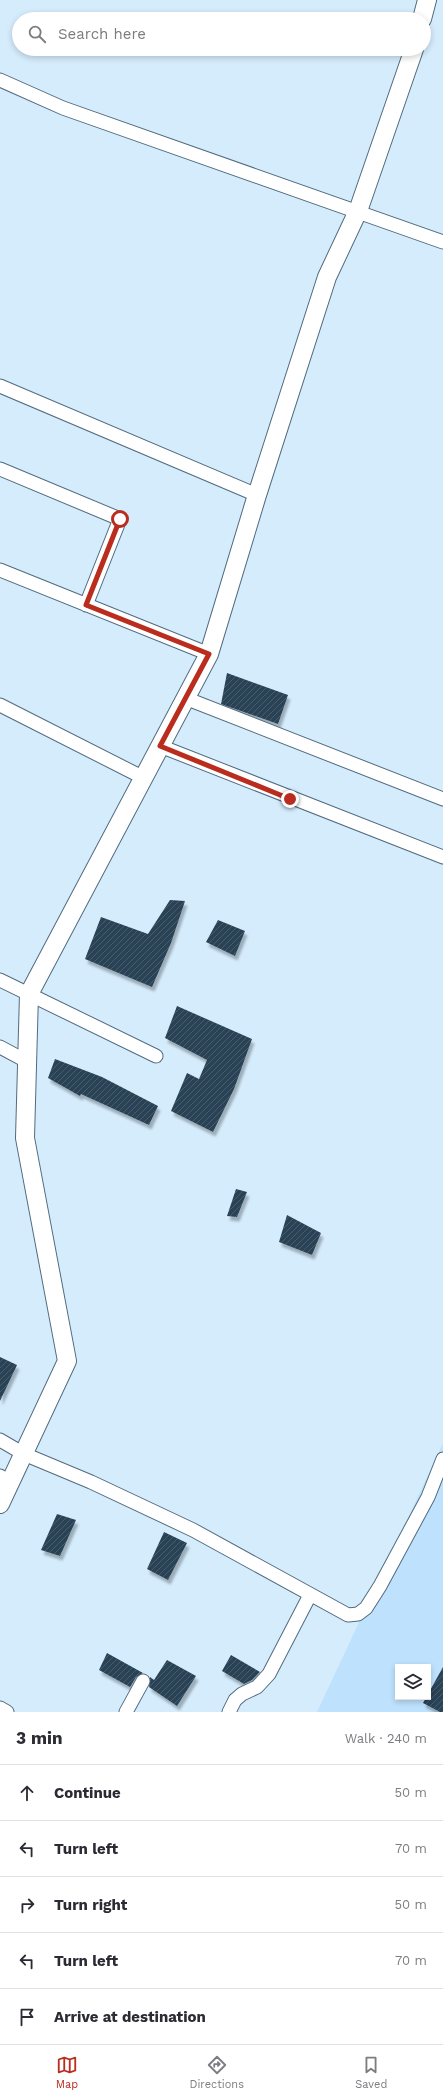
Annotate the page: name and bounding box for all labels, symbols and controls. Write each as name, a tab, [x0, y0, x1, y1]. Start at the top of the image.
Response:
search box	[12, 12, 431, 56]
icon: search	[26, 23, 48, 45]
text: Search here	[58, 25, 146, 43]
route start	[111, 510, 129, 528]
route end	[281, 790, 299, 808]
map controls	[395, 1664, 431, 1700]
button: layers	[395, 1664, 431, 1700]
text: 3 min	[16, 1728, 62, 1748]
text: Walk · 240 m	[345, 1731, 427, 1746]
icon: ahead	[16, 1782, 38, 1804]
text: Continue	[54, 1784, 121, 1802]
text: 50 m	[395, 1785, 427, 1800]
icon: left	[16, 1838, 38, 1860]
text: Turn left	[54, 1840, 118, 1858]
text: 70 m	[395, 1841, 427, 1856]
icon: right	[16, 1894, 38, 1916]
text: Turn right	[54, 1896, 127, 1914]
text: 50 m	[395, 1897, 427, 1912]
icon: left	[16, 1950, 38, 1972]
text: Turn left	[54, 1952, 118, 1970]
text: 70 m	[395, 1953, 427, 1968]
icon: arrive	[16, 2006, 38, 2028]
text: Arrive at destination	[54, 2008, 206, 2026]
tab: Map	[56, 2054, 78, 2091]
tab: Directions	[190, 2054, 244, 2091]
tab: Saved	[355, 2054, 387, 2091]

